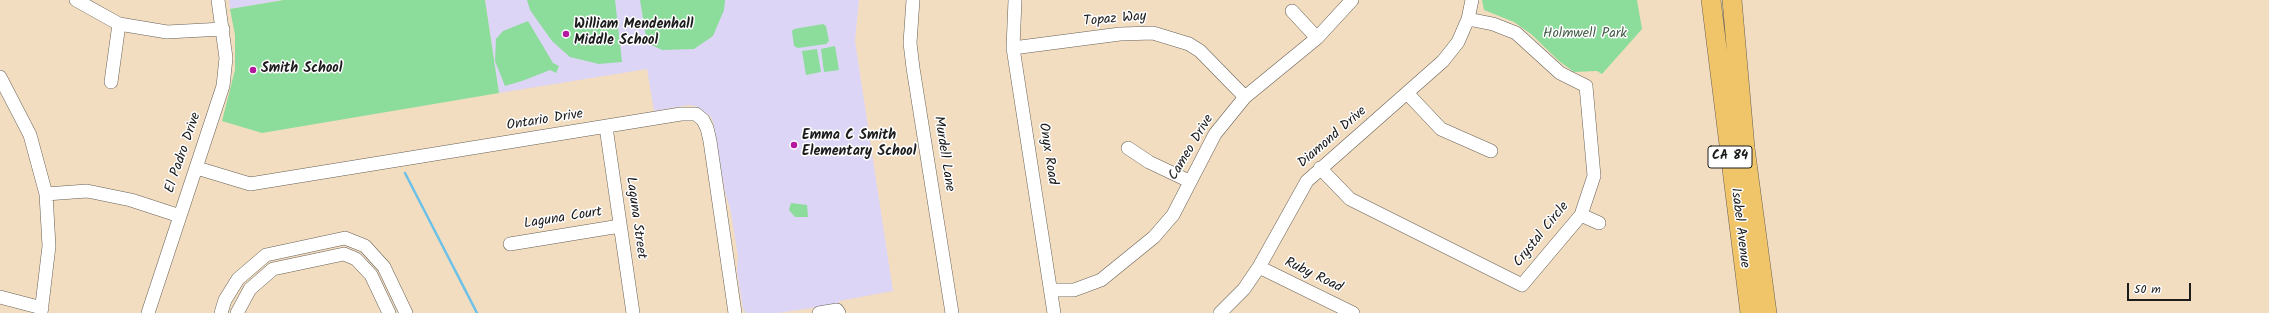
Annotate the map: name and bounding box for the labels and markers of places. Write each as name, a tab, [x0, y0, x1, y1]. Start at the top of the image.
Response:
place label: William Mendenhall Middle School	[574, 18, 693, 50]
marker: William Mendenhall Middle School	[561, 29, 571, 39]
place label: Smith School	[261, 62, 342, 78]
marker: Smith School	[248, 65, 258, 75]
place label: Emma C Smith Elementary School	[802, 129, 916, 162]
marker: Emma C Smith Elementary School	[789, 140, 799, 150]

